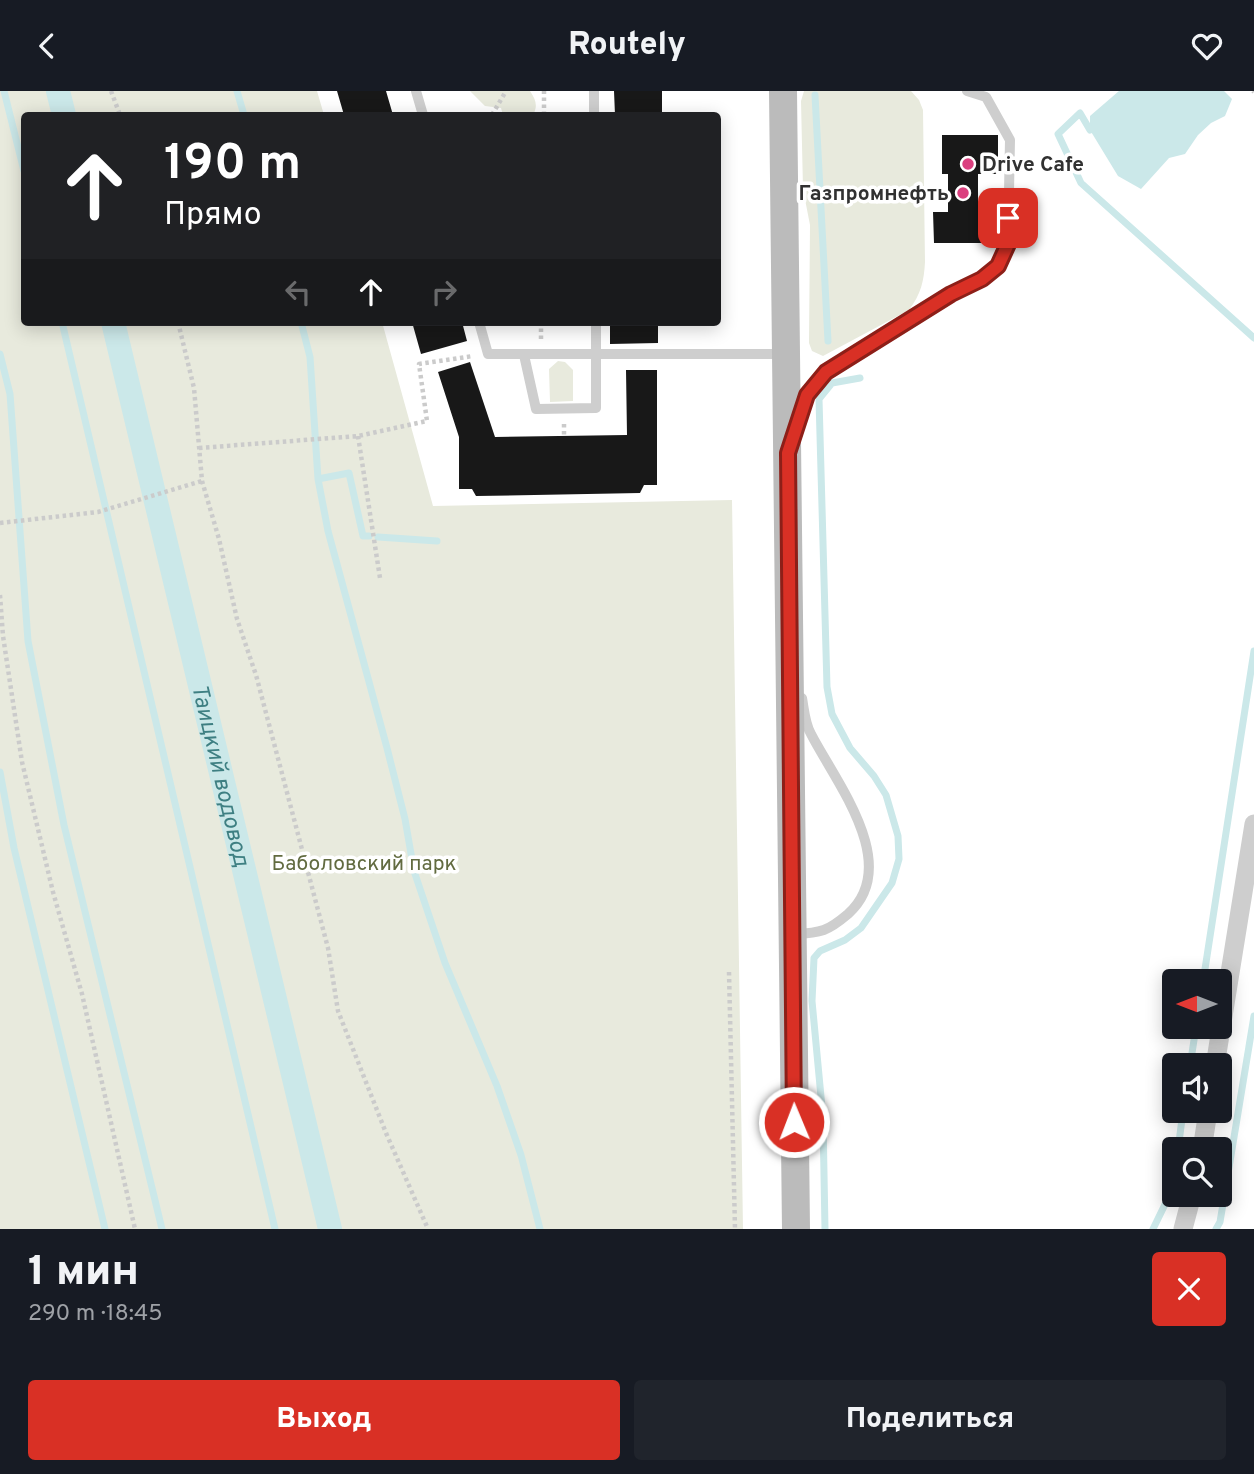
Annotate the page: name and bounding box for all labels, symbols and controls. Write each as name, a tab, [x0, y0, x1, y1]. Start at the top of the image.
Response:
text: Routely	[568, 26, 686, 66]
icon: back	[28, 27, 66, 65]
icon: heart	[1188, 27, 1226, 65]
text: 190 m	[164, 135, 301, 197]
icon: ahead	[49, 140, 140, 231]
place label: Drive Cafe	[982, 152, 1084, 179]
marker: Drive Cafe	[960, 156, 976, 172]
place label: Газпромнефть	[799, 181, 949, 208]
marker: Газпромнефть	[955, 185, 971, 201]
pin	[978, 188, 1038, 248]
text: Прямо	[164, 196, 262, 236]
icon: arrive	[989, 199, 1027, 237]
icon: left	[279, 273, 317, 311]
icon: ahead	[352, 273, 390, 311]
icon: right	[425, 273, 463, 311]
water label: Таицкий водовод	[183, 682, 255, 870]
park label: Баболовский парк	[271, 851, 457, 878]
north arrow	[1162, 969, 1232, 1039]
map controls	[1162, 969, 1232, 1207]
button: sound	[1162, 1053, 1232, 1123]
position arrow	[757, 1085, 831, 1159]
button: search	[1162, 1137, 1232, 1207]
text: 1 мин	[28, 1247, 139, 1300]
button: close	[1152, 1252, 1226, 1326]
text: 290 m · 18:45	[28, 1300, 162, 1329]
button: Выход	[28, 1380, 620, 1460]
button: Поделиться	[634, 1380, 1226, 1460]

